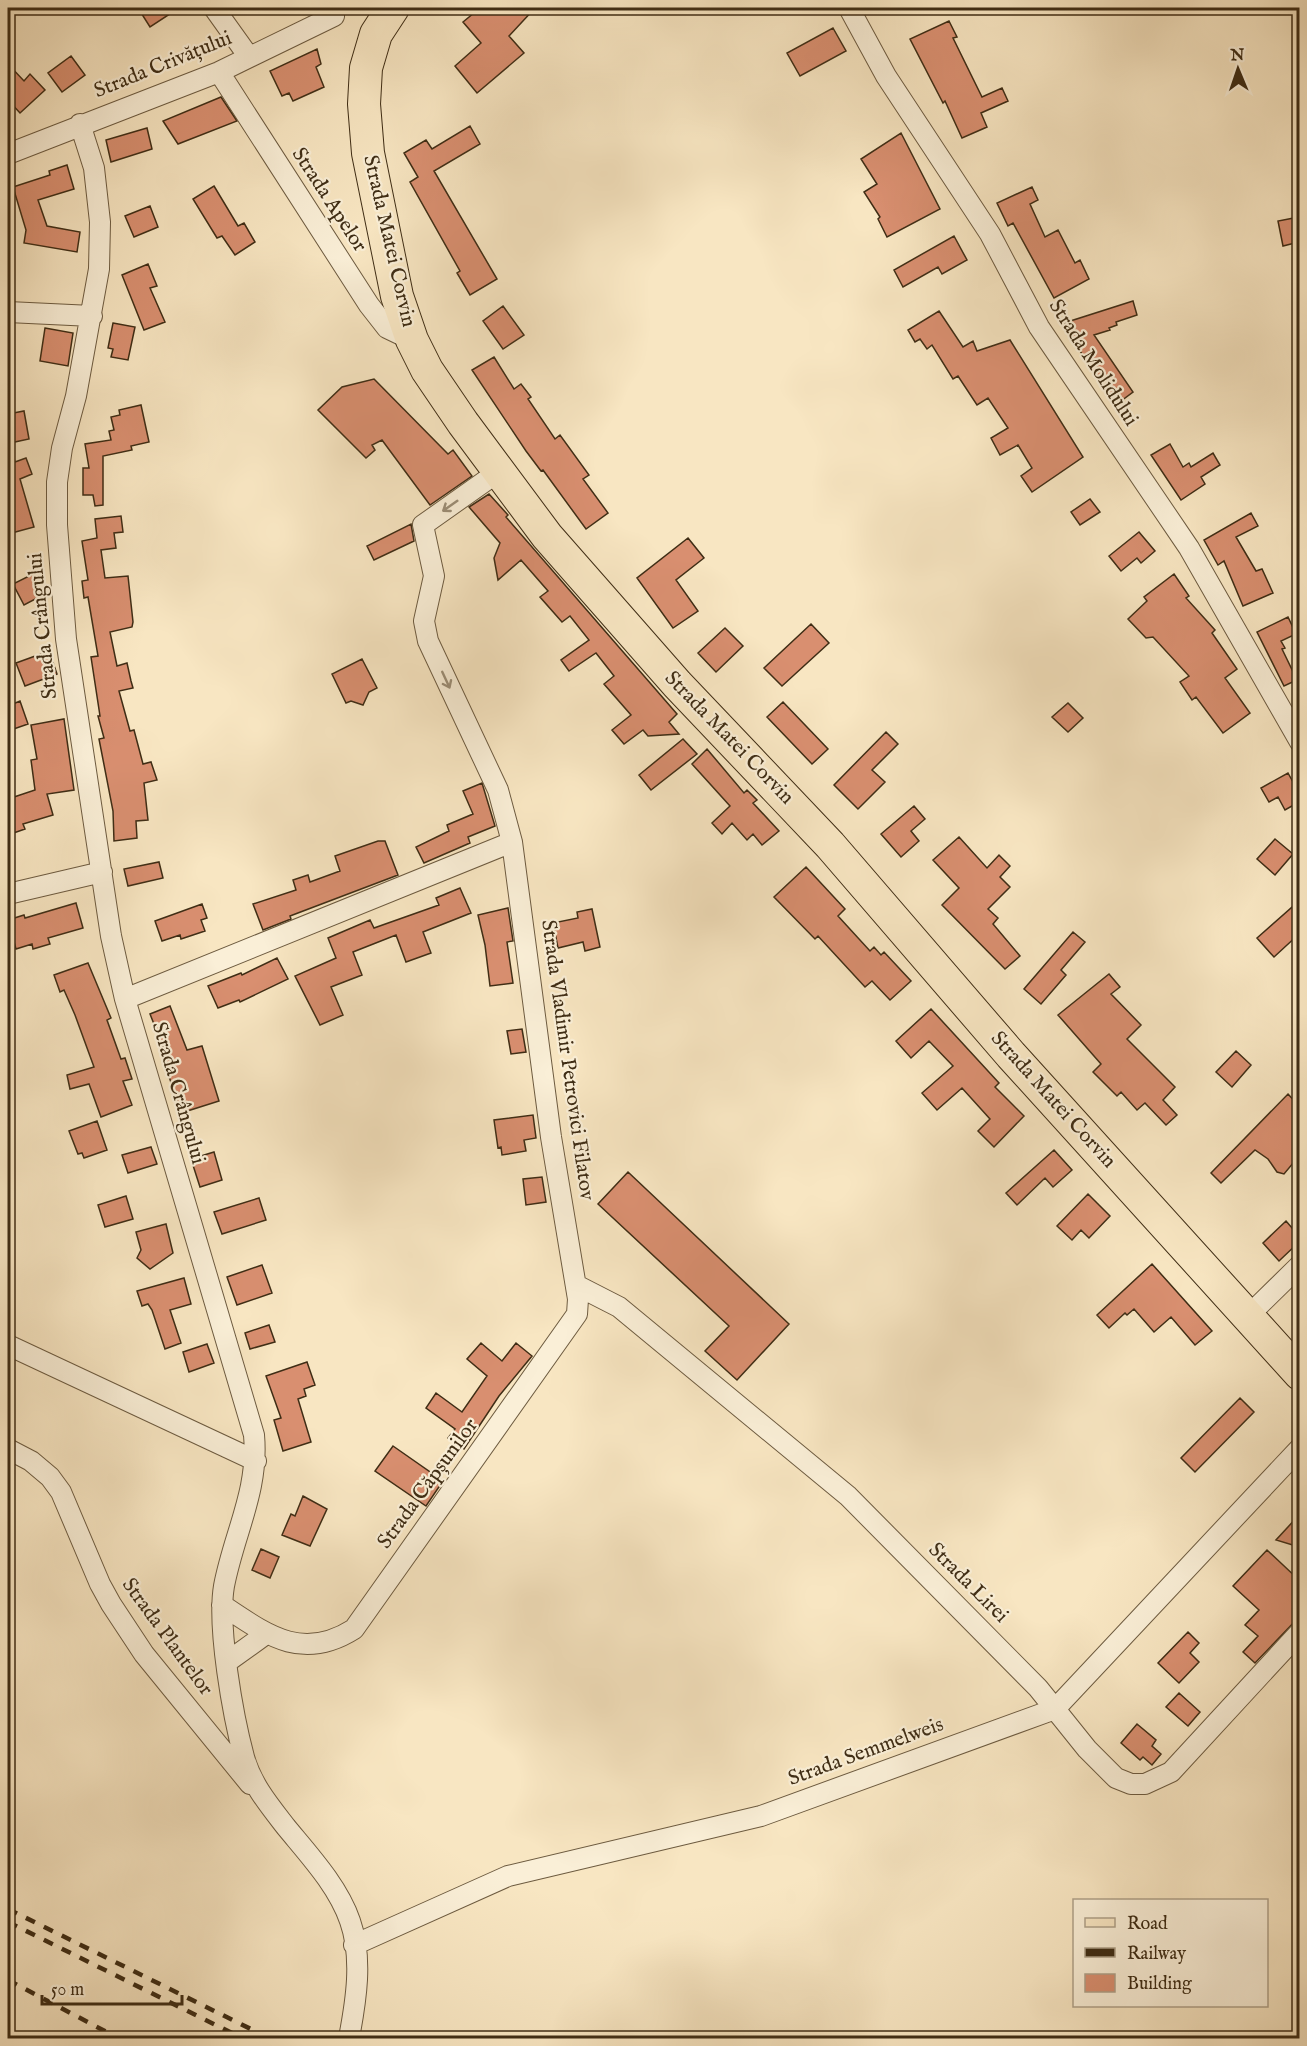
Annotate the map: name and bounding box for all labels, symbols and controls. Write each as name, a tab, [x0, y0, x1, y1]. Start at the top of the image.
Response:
street label: Strada Crivățului	[90, 25, 236, 105]
north arrow	[1208, 39, 1268, 99]
text: N	[1229, 46, 1245, 66]
street label: Strada Apelor	[285, 143, 373, 258]
street label: Strada Matei Corvin	[356, 152, 422, 330]
street label: Strada Molidului	[1042, 294, 1144, 432]
one-way arrow	[443, 500, 459, 512]
street label: Strada Crângului	[22, 552, 64, 700]
street label: Strada Matei Corvin	[658, 665, 800, 811]
one-way arrow	[441, 670, 453, 688]
street label: Strada Vladimir Petrovici Filatov	[534, 918, 600, 1203]
street label: Strada Crângului	[145, 1019, 211, 1167]
street label: Strada Matei Corvin	[984, 1026, 1122, 1174]
street label: Strada Căpșunilor	[372, 1413, 485, 1555]
street label: Strada Lirei	[922, 1537, 1014, 1629]
street label: Strada Plantelor	[115, 1573, 219, 1701]
street label: Strada Semmelweis	[784, 1711, 948, 1793]
legend	[1073, 1899, 1268, 2007]
text: Road	[1127, 1913, 1168, 1936]
text: Railway	[1127, 1943, 1186, 1966]
scale bar	[42, 1968, 182, 2006]
text: Building	[1127, 1973, 1192, 1996]
text: 50 m	[51, 1979, 84, 2002]

